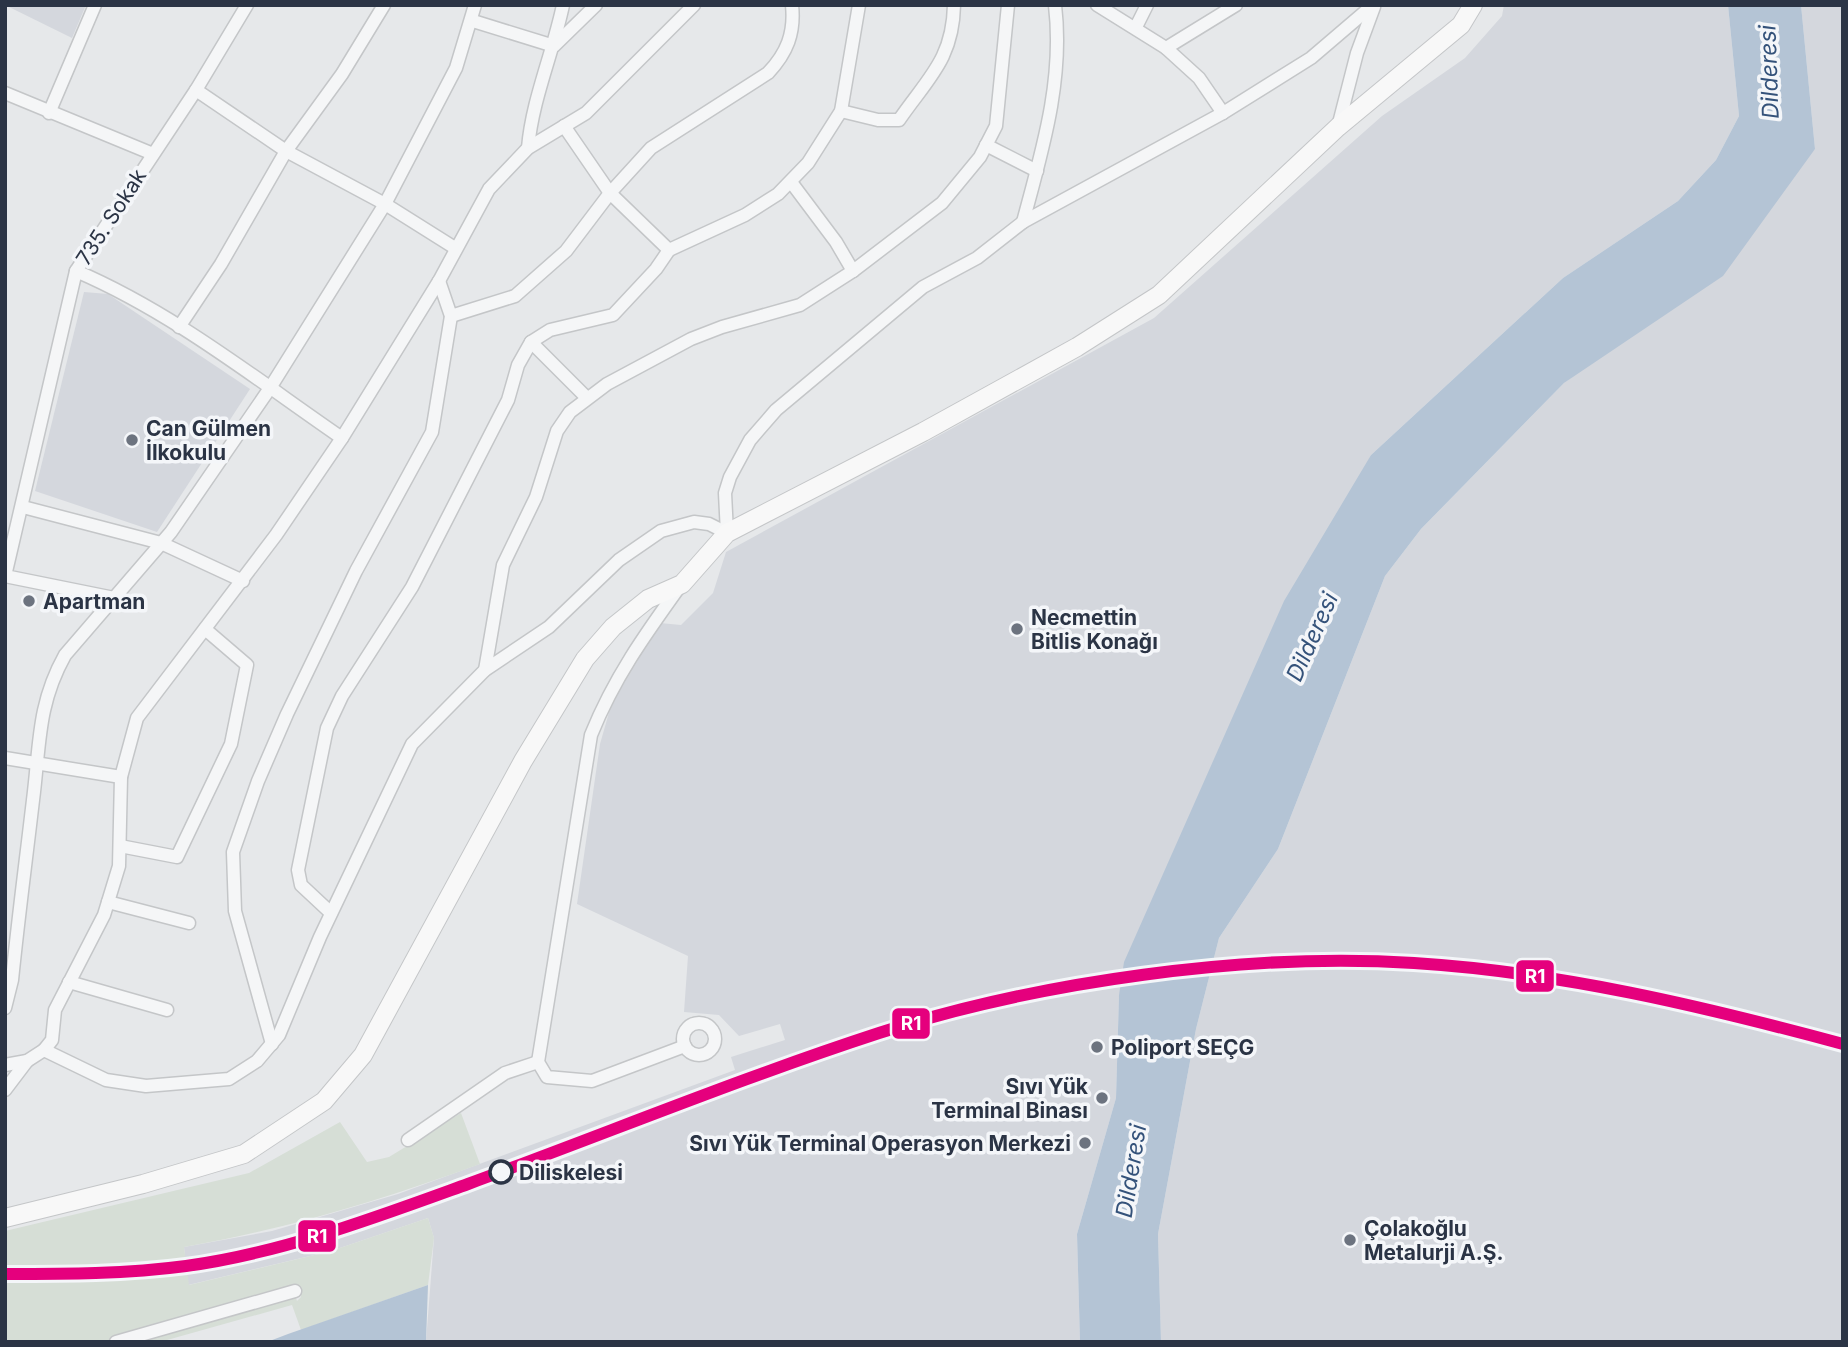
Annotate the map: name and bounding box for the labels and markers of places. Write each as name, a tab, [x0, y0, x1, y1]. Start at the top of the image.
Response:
place label: Can Gülmen İlkokulu	[146, 416, 271, 465]
marker: Can Gülmen İlkokulu	[124, 432, 140, 448]
place label: Apartman	[43, 589, 145, 614]
marker: Apartman	[21, 593, 37, 609]
place label: Necmettin Bitlis Konağı	[1031, 605, 1158, 654]
marker: Necmettin Bitlis Konağı	[1009, 621, 1025, 637]
place label: Poliport SEÇG	[1111, 1035, 1254, 1060]
marker: Poliport SEÇG	[1089, 1039, 1105, 1055]
place label: Sıvı Yük Terminal Binası	[931, 1074, 1089, 1123]
marker: Sıvı Yük Terminal Binası	[1094, 1090, 1110, 1106]
place label: Sıvı Yük Terminal Operasyon Merkezi	[689, 1131, 1071, 1156]
marker: Sıvı Yük Terminal Operasyon Merkezi	[1077, 1135, 1093, 1151]
marker: Diliskelesi	[489, 1160, 513, 1184]
place label: Diliskelesi	[519, 1160, 623, 1185]
place label: Çolakoğlu Metalurji A.Ş.	[1364, 1216, 1504, 1265]
marker: Çolakoğlu Metalurji A.Ş.	[1342, 1232, 1358, 1248]

